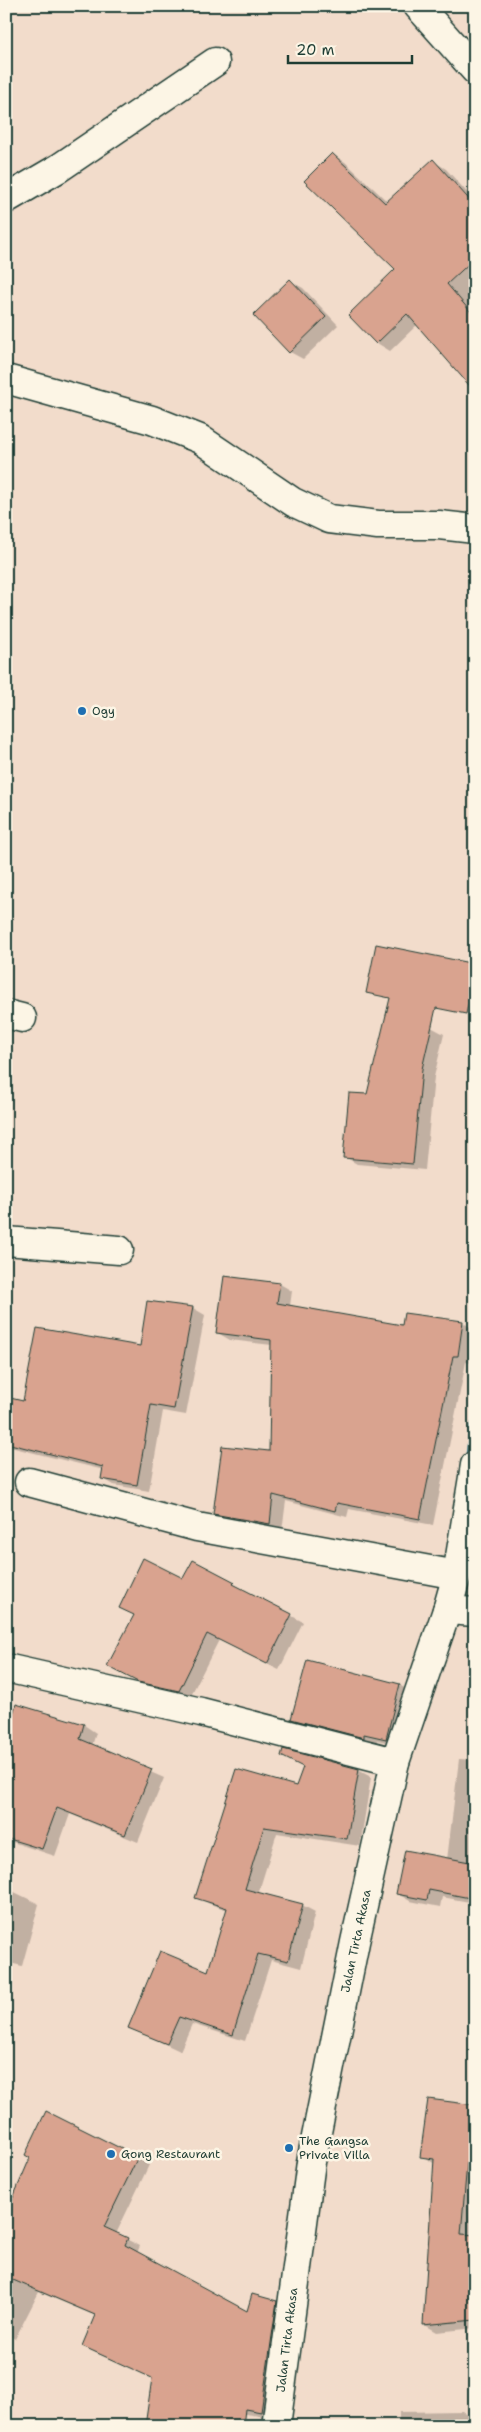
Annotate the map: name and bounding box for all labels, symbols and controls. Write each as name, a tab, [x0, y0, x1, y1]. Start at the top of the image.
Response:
scale bar	[288, 32, 412, 64]
text: 20 m	[296, 40, 335, 60]
place label: Ogy	[92, 703, 115, 719]
marker: Ogy	[76, 705, 88, 717]
street label: Jalan Tirta Akasa	[337, 1887, 375, 1994]
place label: The Gangsa Private Villa	[299, 2133, 370, 2163]
marker: The Gangsa Private Villa	[283, 2142, 295, 2154]
place label: Gong Restaurant	[121, 2146, 220, 2162]
marker: Gong Restaurant	[105, 2148, 117, 2160]
street label: Jalan Tirta Akasa	[273, 2286, 301, 2393]

